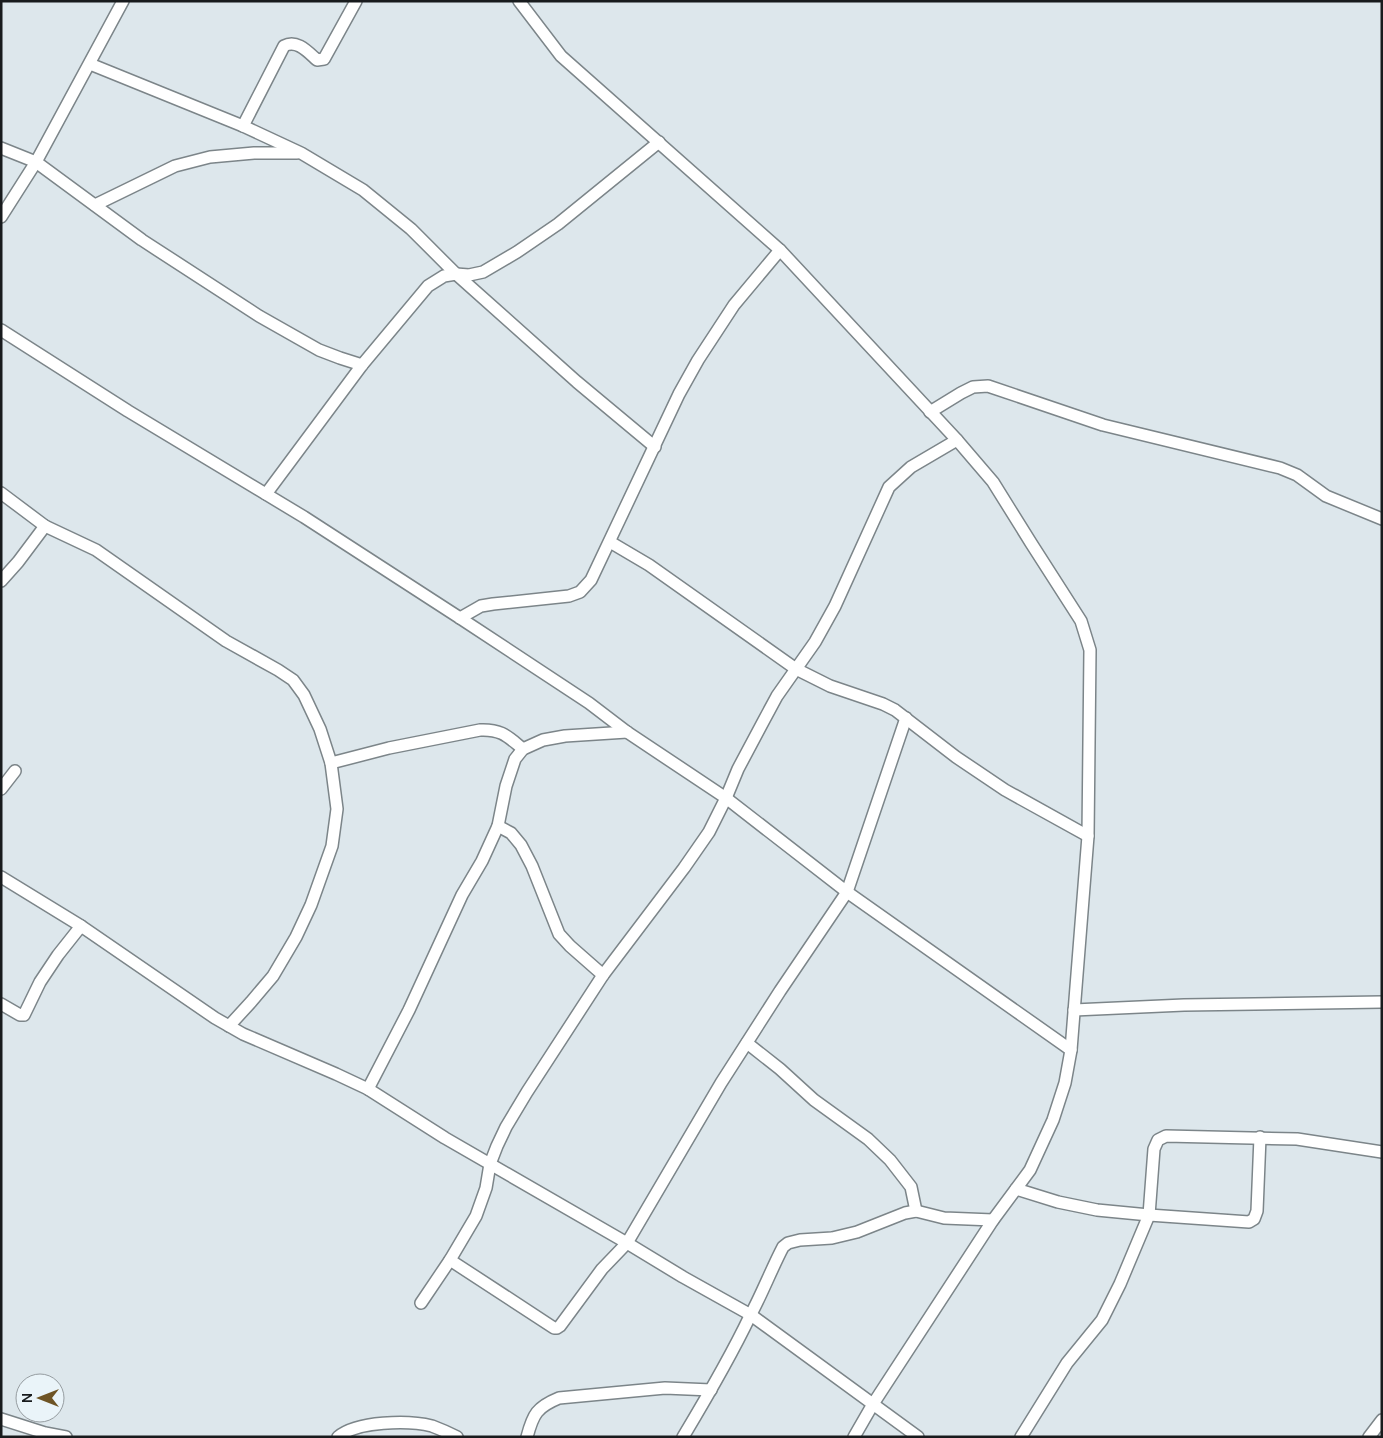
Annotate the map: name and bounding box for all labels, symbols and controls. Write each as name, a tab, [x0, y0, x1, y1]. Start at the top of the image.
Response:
north arrow	[15, 1373, 65, 1423]
text: N	[17, 1393, 36, 1403]

